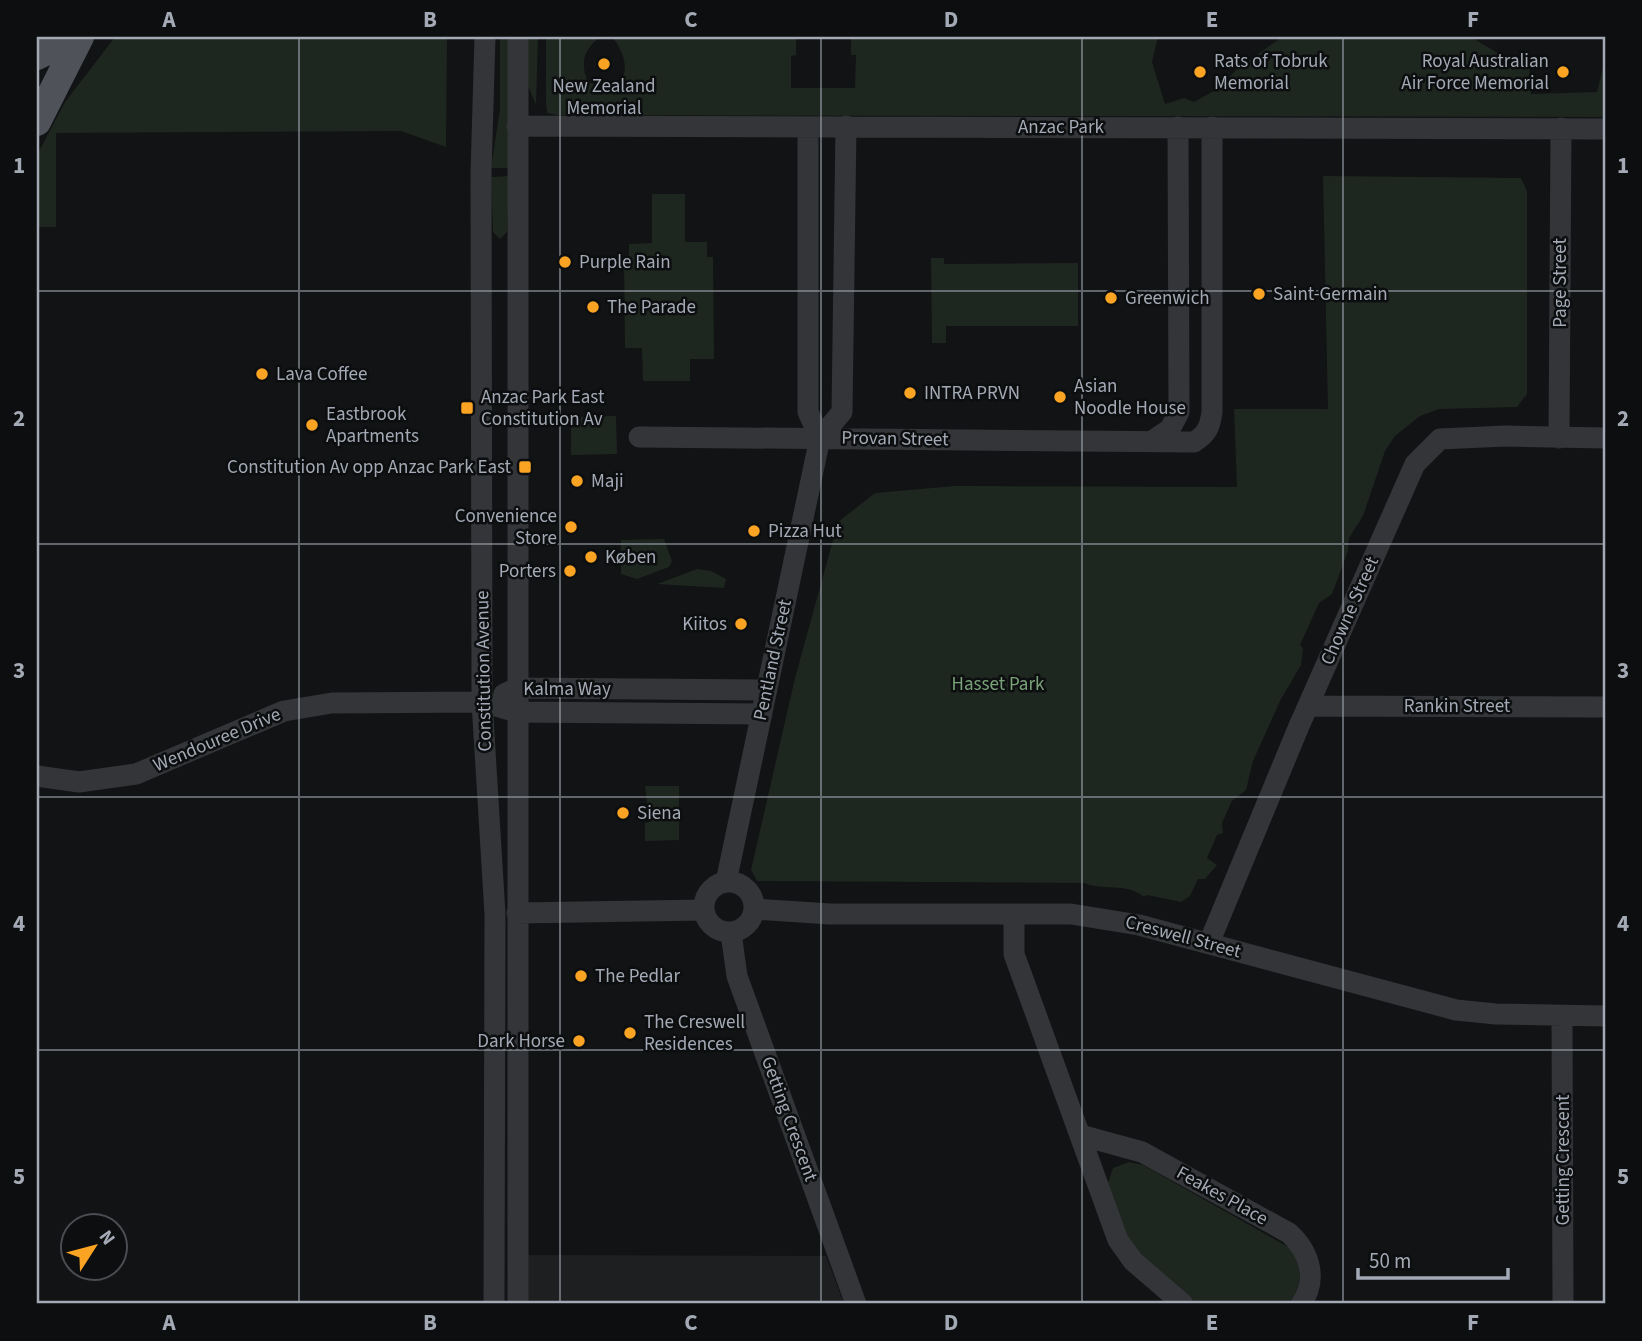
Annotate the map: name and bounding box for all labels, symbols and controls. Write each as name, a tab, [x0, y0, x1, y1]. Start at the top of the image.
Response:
text: A	[161, 3, 176, 36]
text: B	[423, 3, 437, 36]
text: C	[684, 3, 698, 36]
text: D	[944, 3, 958, 36]
text: E	[1206, 3, 1218, 36]
text: F	[1467, 3, 1479, 36]
place label: Rats of Tobruk Memorial	[1214, 48, 1328, 97]
place label: Royal Australian Air Force Memorial	[1401, 48, 1549, 97]
marker: New Zealand Memorial	[596, 56, 612, 72]
marker: Rats of Tobruk Memorial	[1192, 64, 1208, 80]
marker: Royal Australian Air Force Memorial	[1555, 64, 1571, 80]
place label: New Zealand Memorial	[552, 73, 656, 122]
street label: Anzac Park	[1018, 114, 1105, 141]
text: 1	[13, 149, 25, 182]
text: 1	[1617, 149, 1629, 182]
street label: Page Street	[1547, 238, 1574, 328]
place label: Purple Rain	[579, 249, 671, 276]
marker: Purple Rain	[557, 254, 573, 270]
place label: Saint-Germain	[1273, 281, 1388, 308]
place label: Greenwich	[1125, 285, 1210, 312]
marker: Saint-Germain	[1251, 286, 1267, 302]
marker: Greenwich	[1103, 290, 1119, 306]
place label: The Parade	[607, 294, 696, 321]
marker: The Parade	[585, 299, 601, 315]
place label: Lava Coffee	[276, 361, 367, 388]
marker: Lava Coffee	[254, 366, 270, 382]
place label: Asian Noodle House	[1074, 373, 1186, 422]
place label: INTRA PRVN	[924, 380, 1020, 407]
place label: Anzac Park East Constitution Av	[481, 384, 605, 433]
marker: INTRA PRVN	[902, 385, 918, 401]
marker: Asian Noodle House	[1052, 389, 1068, 405]
marker: Anzac Park East Constitution Av	[459, 400, 475, 416]
place label: Eastbrook Apartments	[326, 401, 419, 450]
text: 2	[13, 402, 25, 435]
text: 2	[1617, 402, 1629, 435]
marker: Eastbrook Apartments	[304, 417, 320, 433]
street label: Provan Street	[841, 425, 949, 453]
place label: Constitution Av opp Anzac Park East	[227, 454, 512, 481]
marker: Constitution Av opp Anzac Park East	[517, 459, 533, 475]
place label: Maji	[591, 468, 624, 495]
marker: Maji	[569, 473, 585, 489]
place label: Convenience Store	[455, 503, 557, 552]
place label: Pizza Hut	[768, 518, 842, 545]
marker: Convenience Store	[563, 519, 579, 535]
marker: Pizza Hut	[746, 523, 762, 539]
place label: Køben	[605, 544, 656, 571]
marker: Køben	[583, 549, 599, 565]
street label: Chowne Street	[1314, 552, 1386, 670]
place label: Porters	[499, 558, 556, 585]
marker: Porters	[562, 563, 578, 579]
street label: Constitution Avenue	[469, 590, 499, 752]
street label: Pentland Street	[747, 596, 799, 723]
place label: Kiitos	[682, 611, 727, 638]
marker: Kiitos	[733, 616, 749, 632]
text: 3	[13, 654, 25, 687]
text: 3	[1617, 654, 1629, 687]
park label: Hasset Park	[952, 671, 1045, 698]
street label: Kalma Way	[523, 676, 611, 703]
street label: Rankin Street	[1404, 693, 1511, 720]
street label: Wendouree Drive	[149, 701, 285, 779]
place label: Siena	[637, 800, 681, 827]
marker: Siena	[615, 805, 631, 821]
text: 4	[13, 907, 25, 940]
text: 4	[1617, 907, 1629, 940]
street label: Creswell Street	[1122, 909, 1244, 966]
place label: The Pedlar	[595, 963, 680, 990]
marker: The Pedlar	[573, 968, 589, 984]
place label: The Creswell Residences	[644, 1009, 745, 1058]
marker: The Creswell Residences	[622, 1025, 638, 1041]
place label: Dark Horse	[477, 1028, 565, 1055]
marker: Dark Horse	[571, 1033, 587, 1049]
street label: Getting Crescent	[754, 1053, 824, 1186]
street label: Getting Crescent	[1550, 1094, 1577, 1226]
text: 5	[13, 1160, 25, 1193]
street label: Feakes Place	[1171, 1160, 1273, 1232]
text: 5	[1617, 1160, 1629, 1193]
north arrow	[60, 1212, 130, 1282]
text: N	[92, 1225, 121, 1251]
scale bar	[1358, 1236, 1509, 1280]
text: 50 m	[1369, 1246, 1411, 1276]
text: A	[161, 1306, 176, 1339]
text: B	[423, 1306, 437, 1339]
text: C	[684, 1306, 698, 1339]
text: D	[944, 1306, 958, 1339]
text: E	[1206, 1306, 1218, 1339]
text: F	[1467, 1306, 1479, 1339]

